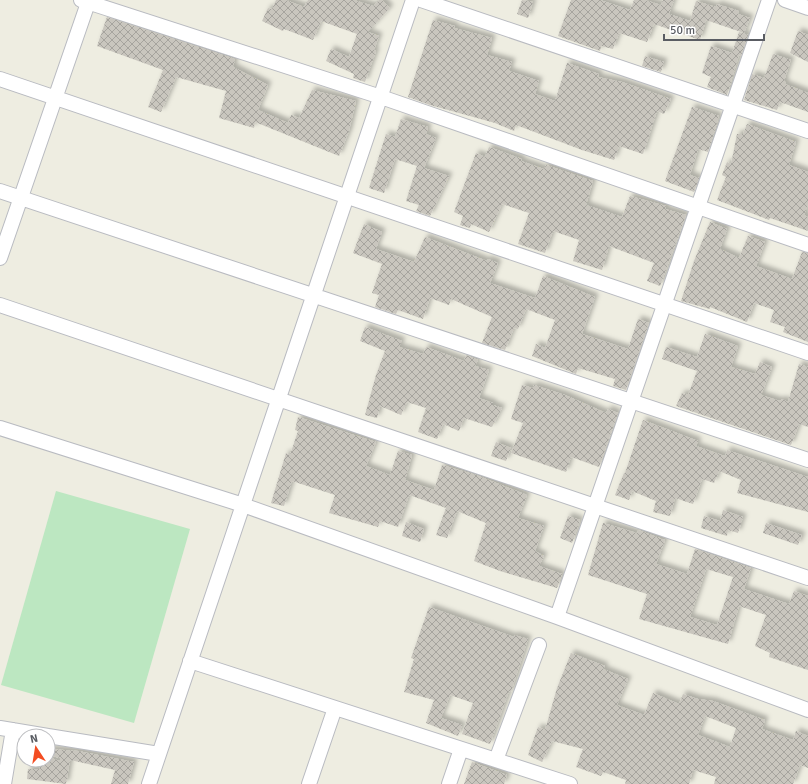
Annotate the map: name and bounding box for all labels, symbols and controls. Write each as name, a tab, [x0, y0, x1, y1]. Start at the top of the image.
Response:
scale bar	[664, 16, 764, 42]
text: 50 m	[670, 23, 695, 38]
north arrow	[16, 728, 56, 768]
text: N	[29, 732, 39, 746]

